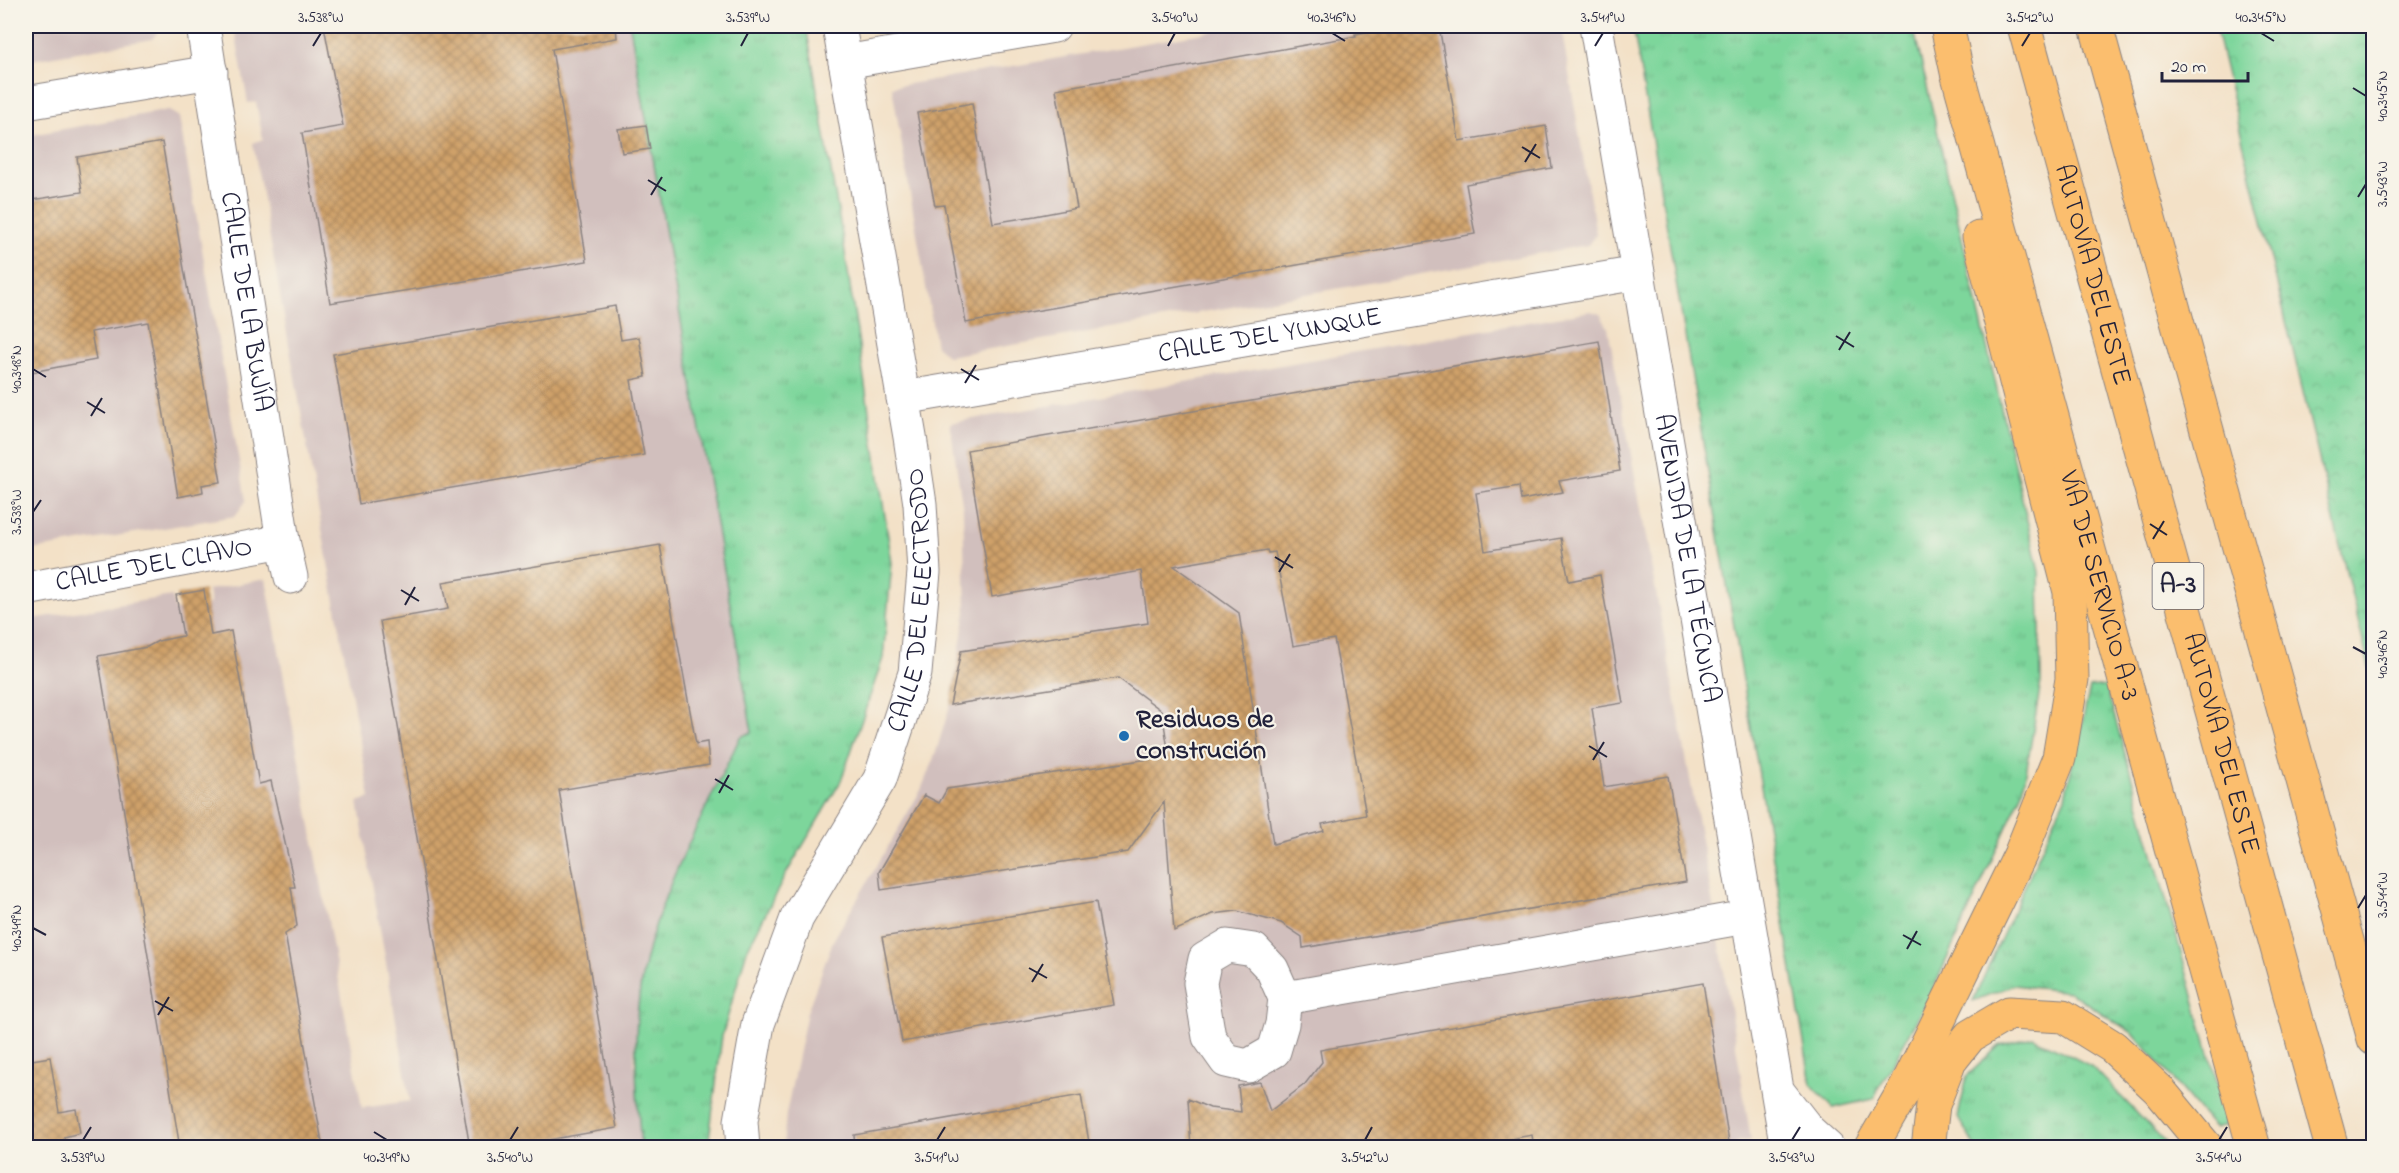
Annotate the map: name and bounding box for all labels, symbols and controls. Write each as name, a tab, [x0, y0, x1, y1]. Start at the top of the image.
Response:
text: 3.538°W	[298, 7, 344, 29]
text: 3.539°W	[726, 7, 770, 29]
text: 3.540°W	[1152, 7, 1198, 29]
text: 40.346°N	[1308, 7, 1356, 29]
text: 3.541°W	[1581, 7, 1625, 29]
text: 3.542°W	[2006, 7, 2054, 29]
text: 40.345°N	[2236, 7, 2286, 29]
scale bar	[2162, 45, 2248, 83]
text: 20 m	[2171, 55, 2206, 81]
text: 40.345°N	[2372, 71, 2394, 121]
street label: AUTOVÍA DEL ESTE	[2043, 160, 2141, 390]
text: 3.543°W	[2372, 161, 2394, 207]
street label: CALLE DE LA BUJÍA	[209, 189, 282, 415]
street label: CALLE DEL YUNQUE	[1155, 297, 1384, 374]
text: 40.348°N	[6, 345, 28, 393]
street label: AVENIDA DE LA TÉCNICA	[1643, 411, 1730, 706]
street label: CALLE DEL ELECTRODO	[877, 465, 944, 738]
street label: VÍA DE SERVICIO A-3	[2048, 465, 2149, 705]
text: 3.538°W	[6, 489, 28, 535]
street label: CALLE DEL CLAVO	[52, 528, 255, 603]
road number: A-3	[2152, 563, 2204, 609]
street label: AUTOVÍA DEL ESTE	[2172, 628, 2270, 859]
text: 40.346°N	[2372, 630, 2394, 678]
place label: Residuos de construción	[1136, 701, 1275, 771]
marker: Residuos de construción	[1117, 729, 1131, 743]
text: 3.544°W	[2372, 872, 2394, 918]
text: 40.349°N	[6, 905, 28, 951]
text: 3.539°W	[61, 1147, 105, 1169]
text: 40.349°N	[364, 1147, 410, 1169]
text: 3.540°W	[487, 1147, 533, 1169]
text: 3.541°W	[915, 1147, 959, 1169]
text: 3.542°W	[1341, 1147, 1389, 1169]
text: 3.543°W	[1769, 1147, 1815, 1169]
text: 3.544°W	[2196, 1147, 2242, 1169]

